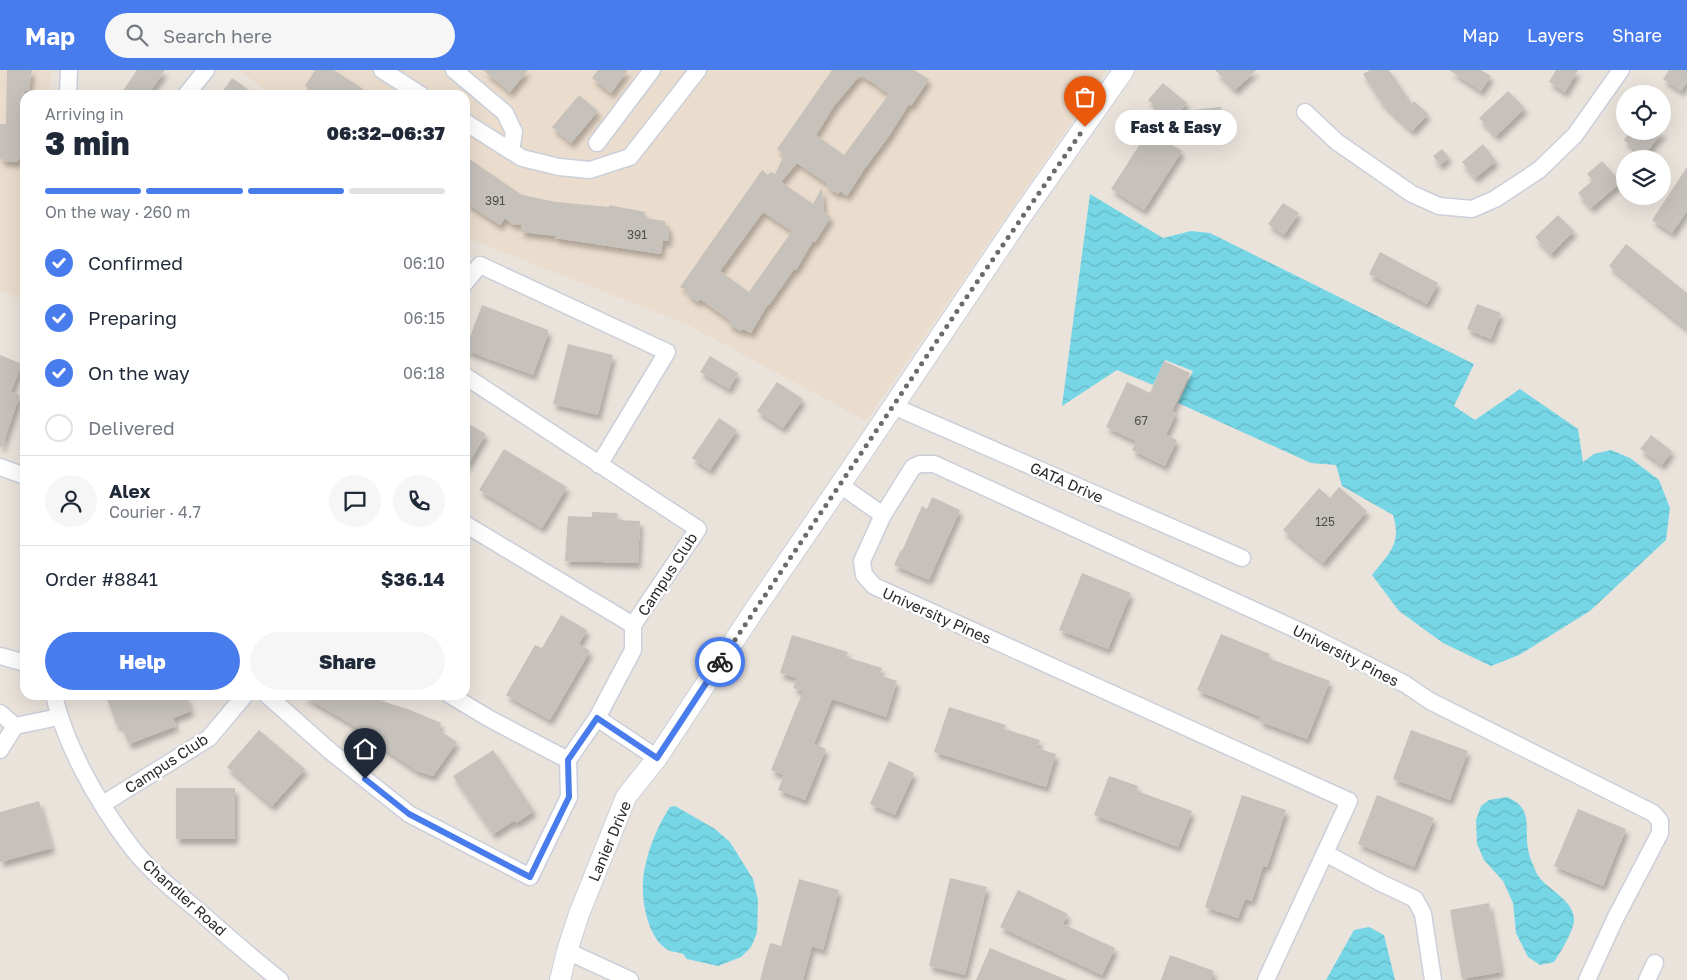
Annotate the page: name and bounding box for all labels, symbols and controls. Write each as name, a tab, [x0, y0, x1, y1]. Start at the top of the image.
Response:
search box	[105, 13, 455, 58]
text: Map	[25, 21, 75, 50]
icon: search	[123, 21, 151, 49]
text: Search here	[163, 24, 272, 47]
text: Map	[1462, 24, 1499, 46]
text: Layers	[1527, 24, 1584, 46]
text: Share	[1612, 24, 1662, 46]
pin	[1064, 76, 1106, 127]
icon: bag	[1071, 83, 1099, 111]
map controls	[1616, 85, 1671, 205]
button: locate	[1616, 85, 1671, 140]
text: Arriving in	[45, 104, 124, 124]
callout: Fast & Easy	[1115, 110, 1238, 144]
text: Fast & Easy	[1130, 117, 1222, 137]
text: 06:32–06:37	[326, 121, 445, 144]
text: 3 min	[45, 124, 130, 162]
button: layers	[1616, 150, 1671, 205]
house number: 391	[485, 193, 505, 208]
text: On the way · 260 m	[45, 202, 190, 222]
house number: 391	[627, 227, 647, 242]
icon: check	[45, 249, 73, 277]
text: Confirmed	[88, 251, 183, 274]
text: 06:10	[403, 253, 445, 273]
icon: check	[45, 304, 73, 332]
text: Preparing	[88, 306, 177, 329]
text: 06:15	[404, 308, 445, 328]
icon: check	[45, 359, 73, 387]
text: On the way	[88, 361, 190, 384]
text: 06:18	[403, 363, 445, 383]
house number: 67	[1134, 413, 1148, 428]
text: Delivered	[88, 416, 175, 439]
street label: GATA Drive	[1028, 458, 1107, 506]
button: person	[45, 475, 97, 527]
button: chat	[329, 475, 381, 527]
button: phone	[393, 475, 445, 527]
text: Alex	[109, 479, 150, 502]
text: Courier · 4.7	[109, 502, 201, 522]
house number: 125	[1315, 514, 1335, 529]
street label: Campus Club	[634, 529, 700, 619]
text: Order #8841	[45, 567, 158, 590]
text: $36.14	[381, 567, 445, 590]
street label: University Pines	[880, 583, 994, 647]
street label: University Pines	[1290, 620, 1402, 690]
button: Help	[45, 632, 240, 690]
button: Share	[250, 632, 445, 690]
courier	[695, 637, 745, 687]
icon: bike	[706, 648, 734, 676]
pin	[344, 728, 386, 779]
street label: Campus Club	[121, 730, 211, 796]
icon: home	[351, 735, 379, 763]
street label: Lanier Drive	[584, 798, 634, 884]
street label: Chandler Road	[140, 855, 230, 939]

